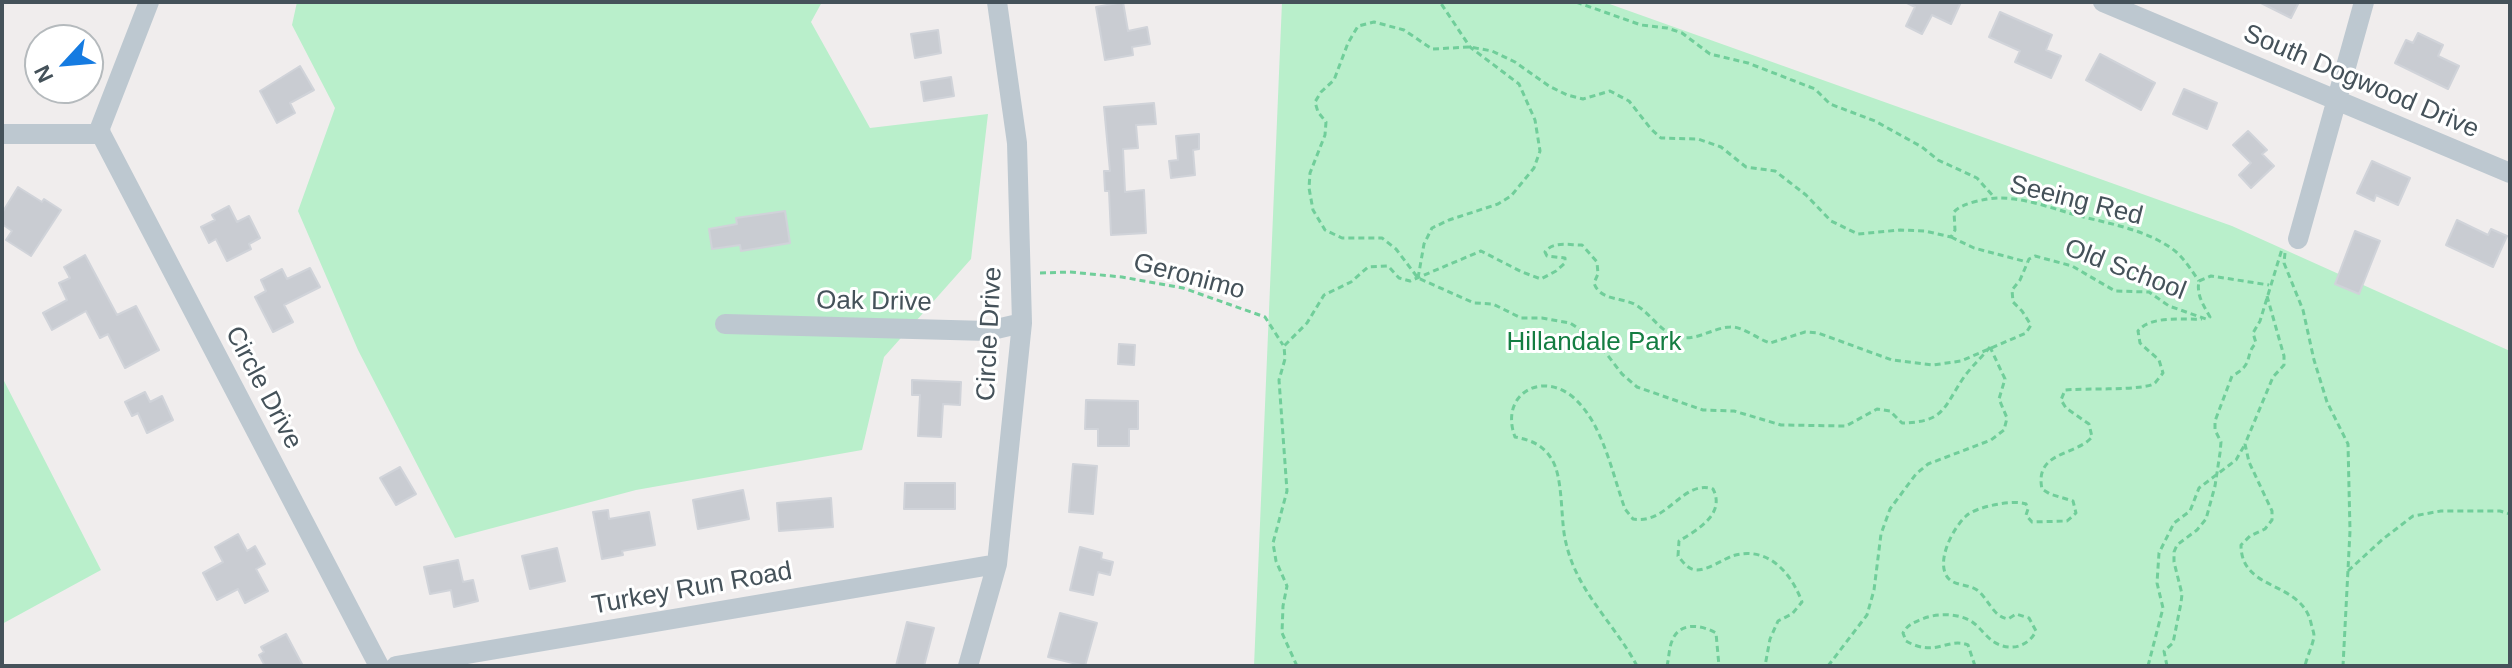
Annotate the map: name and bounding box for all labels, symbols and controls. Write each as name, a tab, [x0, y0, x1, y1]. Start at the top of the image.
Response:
street label: South Dogwood Drive	[2238, 18, 2484, 146]
north arrow	[24, 24, 104, 104]
text: N	[29, 61, 58, 86]
street label: Seeing Red	[2006, 169, 2146, 233]
street label: Old School	[2060, 233, 2190, 307]
street label: Geronimo	[1130, 247, 1248, 307]
street label: Circle Drive	[971, 266, 1009, 402]
street label: Oak Drive	[816, 285, 932, 319]
street label: Circle Drive	[218, 321, 308, 455]
park label: Hillandale Park	[1507, 327, 1681, 359]
street label: Turkey Run Road	[589, 556, 795, 622]

